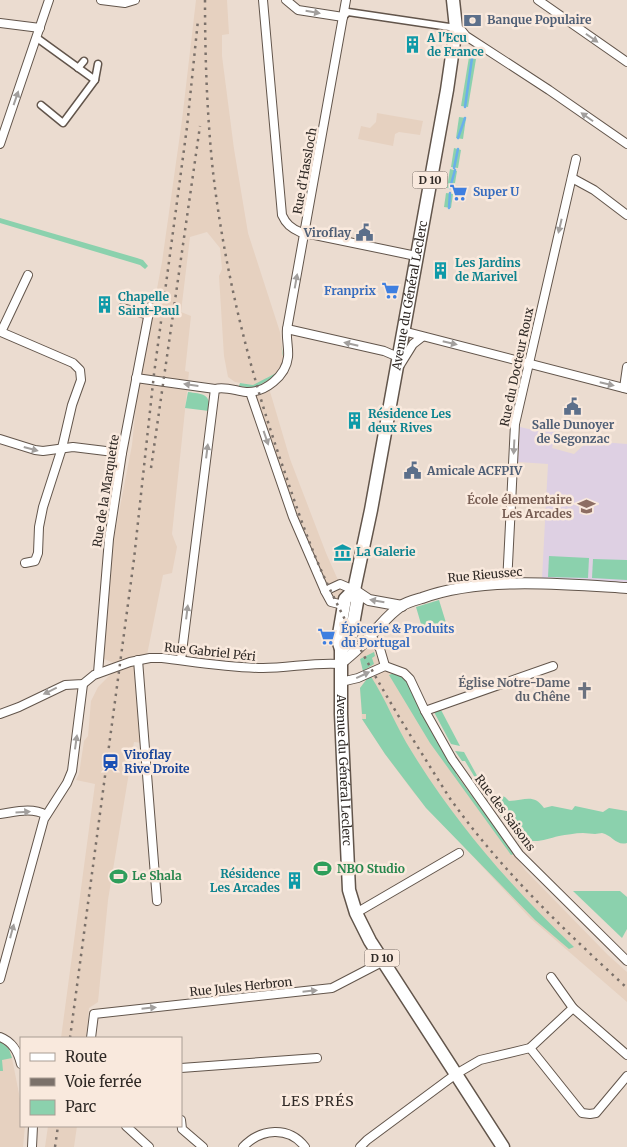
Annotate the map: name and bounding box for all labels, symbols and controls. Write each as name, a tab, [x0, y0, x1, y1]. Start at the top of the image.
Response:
one-way arrow	[305, 9, 321, 17]
bank icon: Banque Populaire	[463, 10, 483, 30]
place label: Banque Populaire	[487, 12, 592, 27]
place label: A l'Ecu de France	[426, 30, 484, 59]
one-way arrow	[585, 33, 599, 43]
building icon: A l'Ecu de France	[403, 35, 423, 55]
one-way arrow	[12, 90, 20, 105]
one-way arrow	[580, 112, 594, 122]
street label: Rue d'Hassloch	[290, 126, 320, 215]
road number: D 10	[412, 172, 448, 188]
supermarket icon: Super U	[449, 182, 469, 202]
place label: Super U	[473, 184, 519, 199]
one-way arrow	[556, 218, 564, 233]
street label: Avenue du Général Leclerc	[388, 219, 430, 372]
public building icon: Viroflay	[355, 223, 375, 243]
place label: Viroflay	[303, 225, 352, 240]
place label: Les Jardins de Marivel	[455, 255, 521, 284]
building icon: Les Jardins de Marivel	[431, 260, 451, 280]
one-way arrow	[292, 274, 300, 289]
supermarket icon: Franprix	[380, 281, 400, 301]
place label: Franprix	[324, 283, 377, 298]
place label: Chapelle Saint-Paul	[118, 289, 179, 318]
building icon: Chapelle Saint-Paul	[94, 294, 114, 314]
street label: Rue du Docteur Roux	[497, 305, 537, 428]
one-way arrow	[443, 339, 459, 347]
one-way arrow	[344, 340, 359, 348]
one-way arrow	[600, 380, 615, 388]
one-way arrow	[183, 381, 199, 389]
public building icon: Salle Dunoyer de Segonzac	[563, 396, 583, 416]
place label: Résidence Les deux Rives	[368, 406, 451, 435]
building icon: Résidence Les deux Rives	[344, 411, 364, 431]
place label: Salle Dunoyer de Segonzac	[532, 417, 615, 446]
one-way arrow	[263, 430, 270, 445]
street label: Rue de la Marquette	[89, 434, 122, 548]
one-way arrow	[509, 439, 517, 455]
one-way arrow	[203, 442, 211, 458]
one-way arrow	[23, 445, 38, 453]
public building icon: Amicale ACFPIV	[403, 461, 423, 481]
place label: Amicale ACFPIV	[426, 463, 523, 478]
place label: École élementaire Les Arcades	[467, 491, 572, 521]
school or university icon: École élementaire Les Arcades	[576, 497, 596, 517]
museum icon: La Galerie	[332, 542, 352, 562]
place label: La Galerie	[356, 544, 416, 559]
street label: Rue Rieussec	[447, 564, 523, 585]
one-way arrow	[368, 597, 384, 605]
one-way arrow	[183, 604, 191, 620]
place label: Épicerie & Produits du Portugal	[341, 620, 454, 650]
supermarket icon: Épicerie & Produits du Portugal	[317, 626, 337, 646]
street label: Rue Gabriel Péri	[163, 639, 257, 664]
one-way arrow	[356, 670, 370, 678]
place label: Église Notre-Dame du Chêne	[458, 674, 571, 704]
church icon: Église Notre-Dame du Chêne	[574, 680, 594, 700]
one-way arrow	[43, 688, 57, 696]
street label: Avenue du Général Leclerc	[334, 693, 355, 846]
one-way arrow	[73, 733, 81, 749]
place label: Viroflay Rive Droite	[123, 747, 190, 776]
station icon: Viroflay Rive Droite	[100, 752, 120, 772]
street label: Rue des Saisons	[472, 772, 539, 854]
one-way arrow	[15, 807, 31, 815]
sports icon: NBO Studio	[313, 859, 333, 879]
place label: NBO Studio	[337, 861, 405, 876]
sports icon: Le Shala	[108, 866, 128, 886]
place label: Résidence Les Arcades	[210, 866, 281, 895]
place label: Le Shala	[132, 868, 182, 883]
building icon: Résidence Les Arcades	[284, 871, 304, 891]
one-way arrow	[9, 924, 17, 939]
road number: D 10	[364, 950, 400, 966]
street label: Rue Jules Herbron	[189, 974, 293, 999]
one-way arrow	[303, 987, 319, 995]
one-way arrow	[141, 1004, 157, 1012]
legend	[20, 1037, 182, 1127]
text: Route	[65, 1047, 107, 1066]
text: Voie ferrée	[64, 1072, 142, 1091]
district label: LES PRÉS	[282, 1092, 354, 1110]
text: Parc	[65, 1097, 97, 1116]

